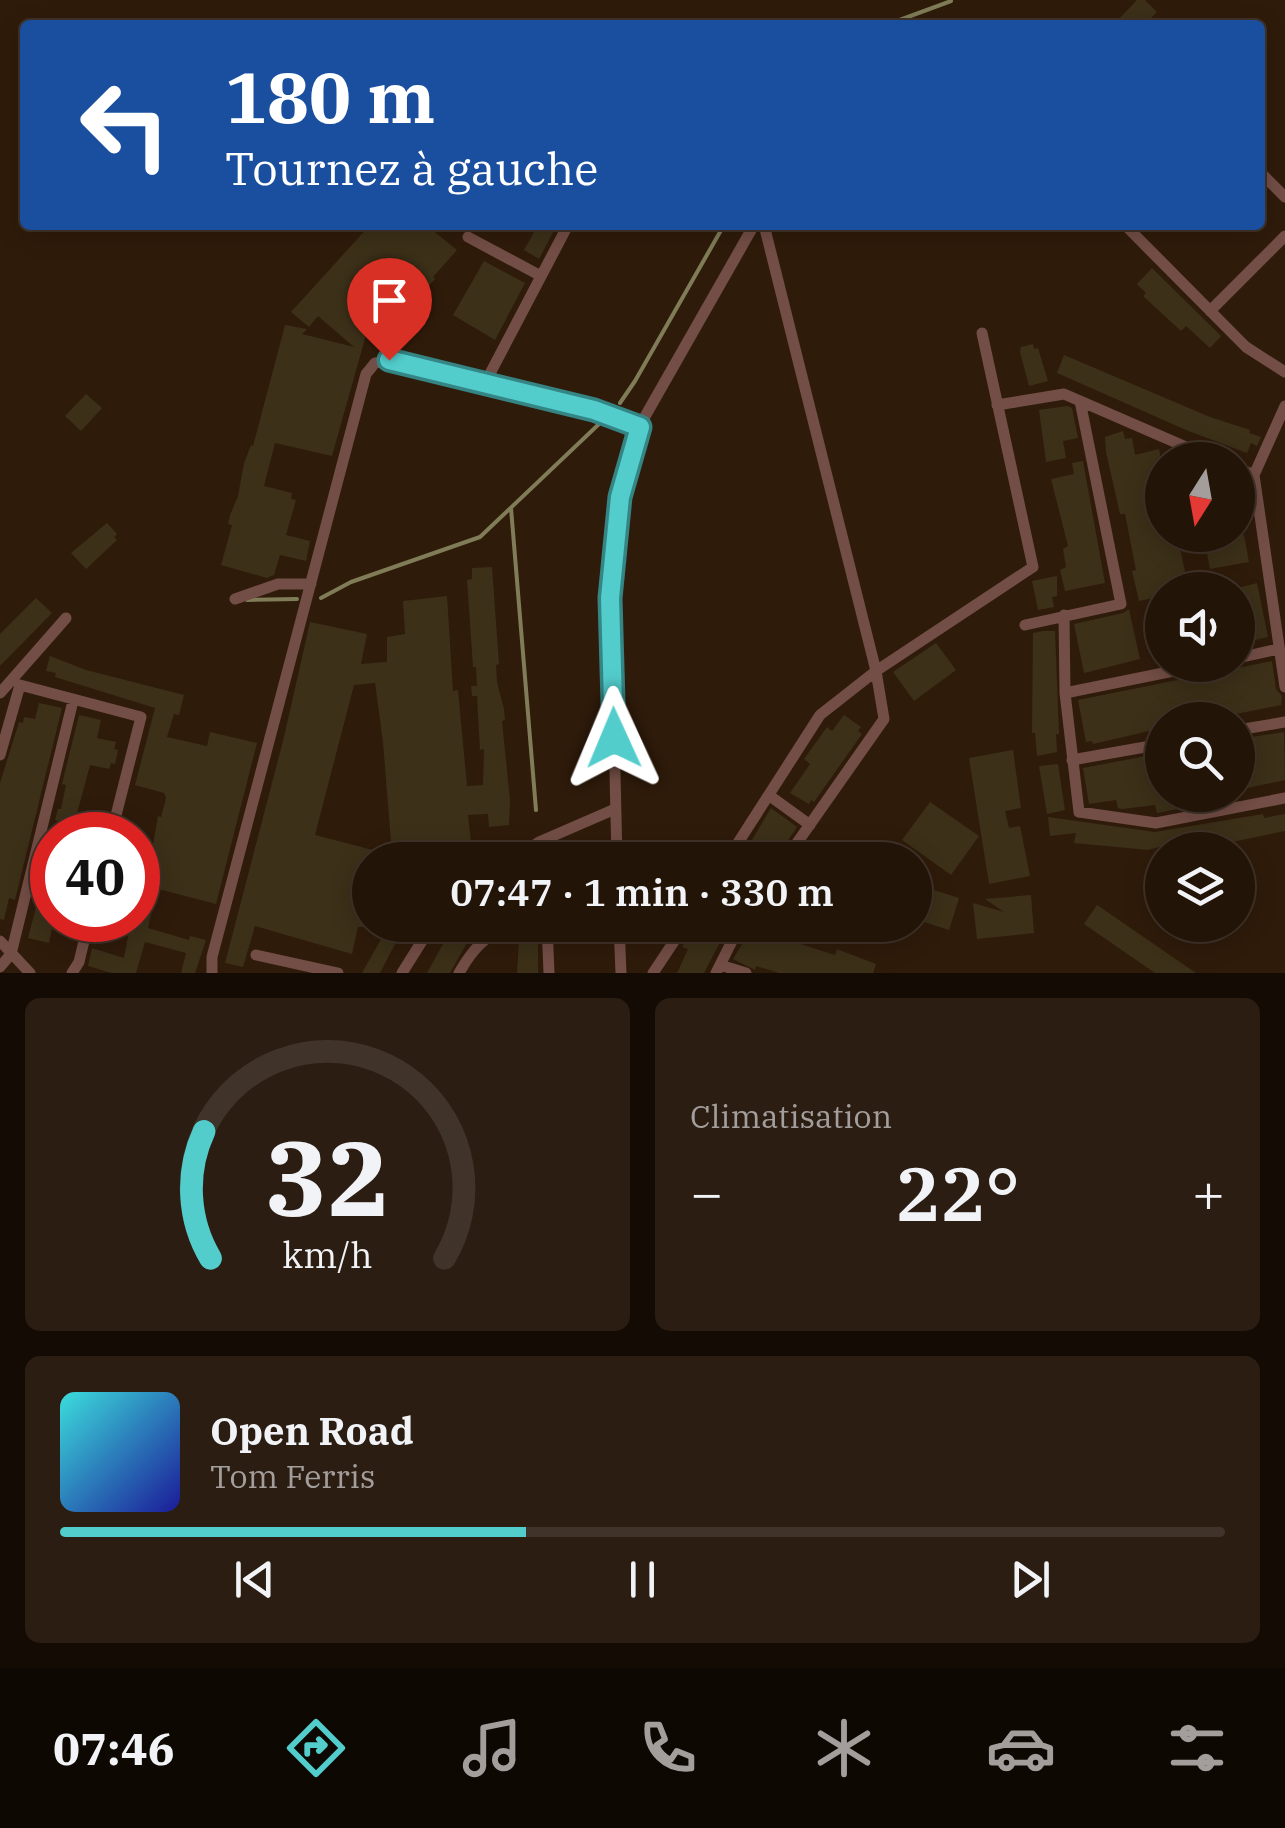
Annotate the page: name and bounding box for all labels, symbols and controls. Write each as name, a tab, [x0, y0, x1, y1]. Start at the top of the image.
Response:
text: 180 m	[225, 51, 435, 142]
icon: left	[60, 60, 190, 190]
text: Tournez à gauche	[225, 139, 598, 197]
pin	[347, 258, 432, 361]
icon: arrive	[362, 273, 417, 328]
north arrow	[1145, 442, 1255, 552]
map controls	[1145, 442, 1255, 942]
button: sound	[1145, 572, 1255, 682]
position arrow	[562, 686, 666, 790]
button: search	[1145, 702, 1255, 812]
speed limit sign: 40	[30, 812, 160, 942]
button: layers	[1145, 832, 1255, 942]
text: 07:47 · 1 min · 330 m	[450, 867, 834, 916]
text: Climatisation	[690, 1095, 892, 1137]
text: 32	[265, 1109, 390, 1245]
text: 22°	[895, 1144, 1020, 1242]
text: −	[690, 1157, 723, 1228]
text: +	[1192, 1157, 1225, 1228]
text: km/h	[282, 1231, 373, 1278]
text: Open Road	[210, 1406, 414, 1455]
text: Tom Ferris	[210, 1455, 375, 1497]
icon: previous	[227, 1552, 282, 1607]
icon: pause	[615, 1552, 670, 1607]
icon: next	[1003, 1552, 1058, 1607]
icon: directions	[281, 1713, 351, 1783]
icon: music	[457, 1713, 527, 1783]
icon: phone	[633, 1713, 703, 1783]
icon: climate	[809, 1713, 879, 1783]
icon: car	[986, 1713, 1056, 1783]
icon: filters	[1162, 1713, 1232, 1783]
text: 07:46	[53, 1719, 175, 1777]

